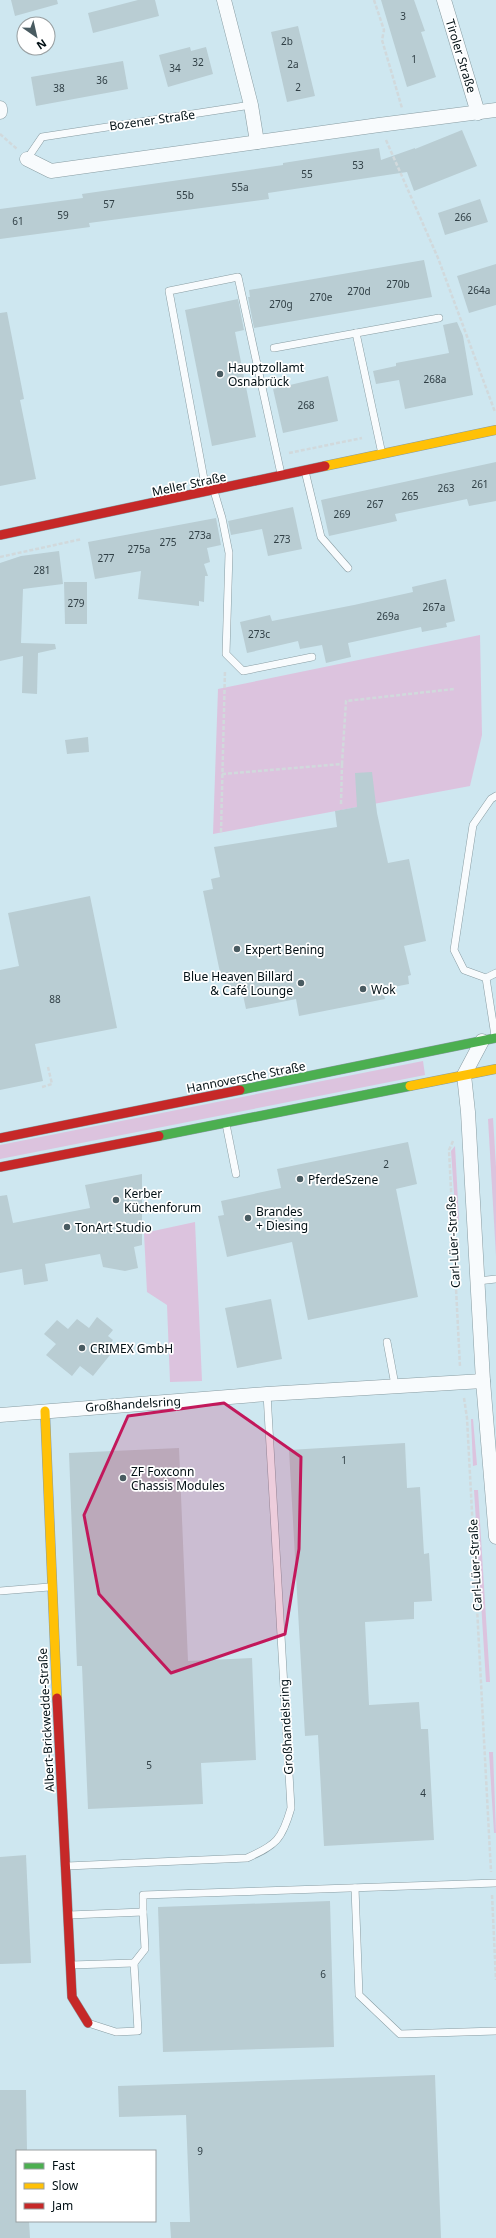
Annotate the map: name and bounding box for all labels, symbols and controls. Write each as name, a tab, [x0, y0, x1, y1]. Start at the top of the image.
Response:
house number: 3	[400, 9, 406, 23]
north arrow	[16, 16, 56, 56]
street label: Tiroler Straße	[442, 17, 480, 95]
house number: 2b	[281, 34, 293, 48]
text: N	[34, 36, 50, 53]
house number: 1	[411, 52, 417, 66]
house number: 32	[192, 55, 204, 69]
house number: 2a	[287, 57, 299, 71]
house number: 34	[169, 61, 181, 75]
house number: 36	[96, 73, 108, 87]
house number: 2	[295, 80, 301, 94]
house number: 38	[53, 81, 65, 95]
street label: Bozener Straße	[108, 106, 196, 134]
house number: 53	[352, 158, 364, 172]
house number: 55	[301, 167, 313, 181]
house number: 55a	[231, 180, 249, 194]
house number: 55b	[176, 188, 194, 202]
house number: 57	[103, 197, 115, 211]
house number: 59	[57, 208, 69, 222]
house number: 266	[454, 210, 472, 224]
house number: 61	[12, 214, 24, 228]
house number: 270b	[386, 277, 410, 291]
house number: 264a	[468, 283, 490, 297]
house number: 270d	[347, 284, 371, 298]
house number: 270e	[310, 290, 333, 304]
house number: 270g	[269, 297, 293, 311]
place label: Hauptzollamt Osnabrück	[228, 359, 305, 390]
marker: Hauptzollamt Osnabrück	[215, 369, 225, 379]
house number: 268a	[424, 372, 446, 386]
house number: 268	[297, 398, 315, 412]
street label: Meller Straße	[150, 468, 228, 500]
house number: 261	[471, 477, 489, 491]
house number: 263	[437, 481, 455, 495]
house number: 265	[401, 489, 419, 503]
house number: 267	[366, 497, 384, 511]
house number: 269	[333, 507, 351, 521]
house number: 273a	[189, 528, 211, 542]
house number: 273	[273, 532, 291, 546]
house number: 275	[159, 535, 177, 549]
house number: 275a	[128, 542, 150, 556]
house number: 277	[97, 551, 115, 565]
house number: 281	[33, 563, 51, 577]
house number: 279	[67, 596, 85, 610]
house number: 267a	[423, 600, 445, 614]
house number: 269a	[377, 609, 399, 623]
house number: 273c	[248, 627, 270, 641]
place label: Expert Bening	[245, 941, 324, 958]
marker: Expert Bening	[232, 944, 242, 954]
place label: Blue Heaven Billard & Café Lounge	[183, 968, 293, 999]
marker: Blue Heaven Billard & Café Lounge	[296, 978, 306, 988]
place label: Wok	[371, 981, 396, 998]
marker: Wok	[358, 984, 368, 994]
house number: 88	[49, 992, 61, 1006]
street label: Hannoversche Straße	[185, 1057, 307, 1097]
house number: 2	[383, 1157, 389, 1171]
place label: PferdeSzene	[308, 1171, 378, 1188]
marker: PferdeSzene	[295, 1174, 305, 1184]
place label: Kerber Küchenforum	[124, 1185, 201, 1216]
marker: Kerber Küchenforum	[111, 1195, 121, 1205]
street label: Carl-Lüer-Straße	[442, 1195, 464, 1288]
place label: Brandes + Diesing	[256, 1203, 308, 1234]
marker: Brandes + Diesing	[243, 1213, 253, 1223]
place label: TonArt Studio	[75, 1219, 152, 1236]
marker: TonArt Studio	[62, 1222, 72, 1232]
place label: CRIMEX GmbH	[90, 1340, 173, 1357]
marker: CRIMEX GmbH	[77, 1343, 87, 1353]
street label: Großhandelsring	[85, 1392, 181, 1416]
house number: 1	[341, 1453, 347, 1467]
place label: ZF Foxconn Chassis Modules	[131, 1463, 225, 1494]
marker: ZF Foxconn Chassis Modules	[118, 1473, 128, 1483]
street label: Carl-Lüer-Straße	[464, 1518, 486, 1611]
street label: Albert-Brickwedde-Straße	[34, 1647, 58, 1793]
street label: Großhandelsring	[275, 1679, 297, 1775]
house number: 5	[146, 1758, 152, 1772]
house number: 4	[420, 1786, 426, 1800]
house number: 6	[320, 1967, 326, 1981]
house number: 9	[197, 2144, 203, 2158]
legend	[16, 2150, 156, 2222]
text: Fast	[52, 2157, 76, 2174]
text: Slow	[52, 2177, 79, 2194]
text: Jam	[51, 2197, 73, 2214]

